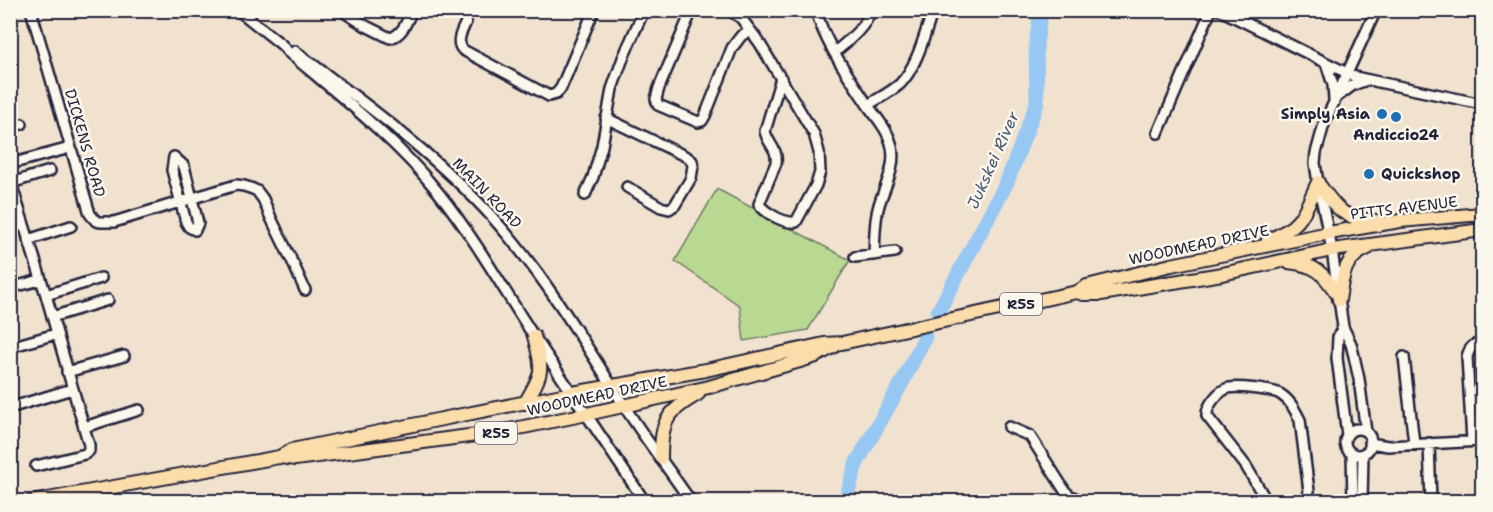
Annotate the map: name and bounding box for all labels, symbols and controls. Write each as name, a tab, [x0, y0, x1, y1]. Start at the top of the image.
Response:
street label: DICKENS ROAD	[60, 87, 110, 199]
place label: Simply Asia	[1281, 104, 1371, 124]
marker: Simply Asia	[1375, 107, 1389, 121]
water label: Jukskei River	[962, 108, 1024, 212]
marker: Andiccio24	[1389, 110, 1403, 124]
place label: Andiccio24	[1353, 125, 1439, 145]
street label: MAIN ROAD	[448, 153, 526, 233]
place label: Quickshop	[1381, 164, 1461, 184]
marker: Quickshop	[1362, 167, 1376, 181]
street label: PITTS AVENUE	[1349, 192, 1459, 224]
street label: WOODMEAD DRIVE	[1127, 220, 1271, 270]
road number: R55	[1000, 293, 1042, 315]
street label: WOODMEAD DRIVE	[525, 371, 669, 421]
road number: R55	[475, 422, 517, 444]

